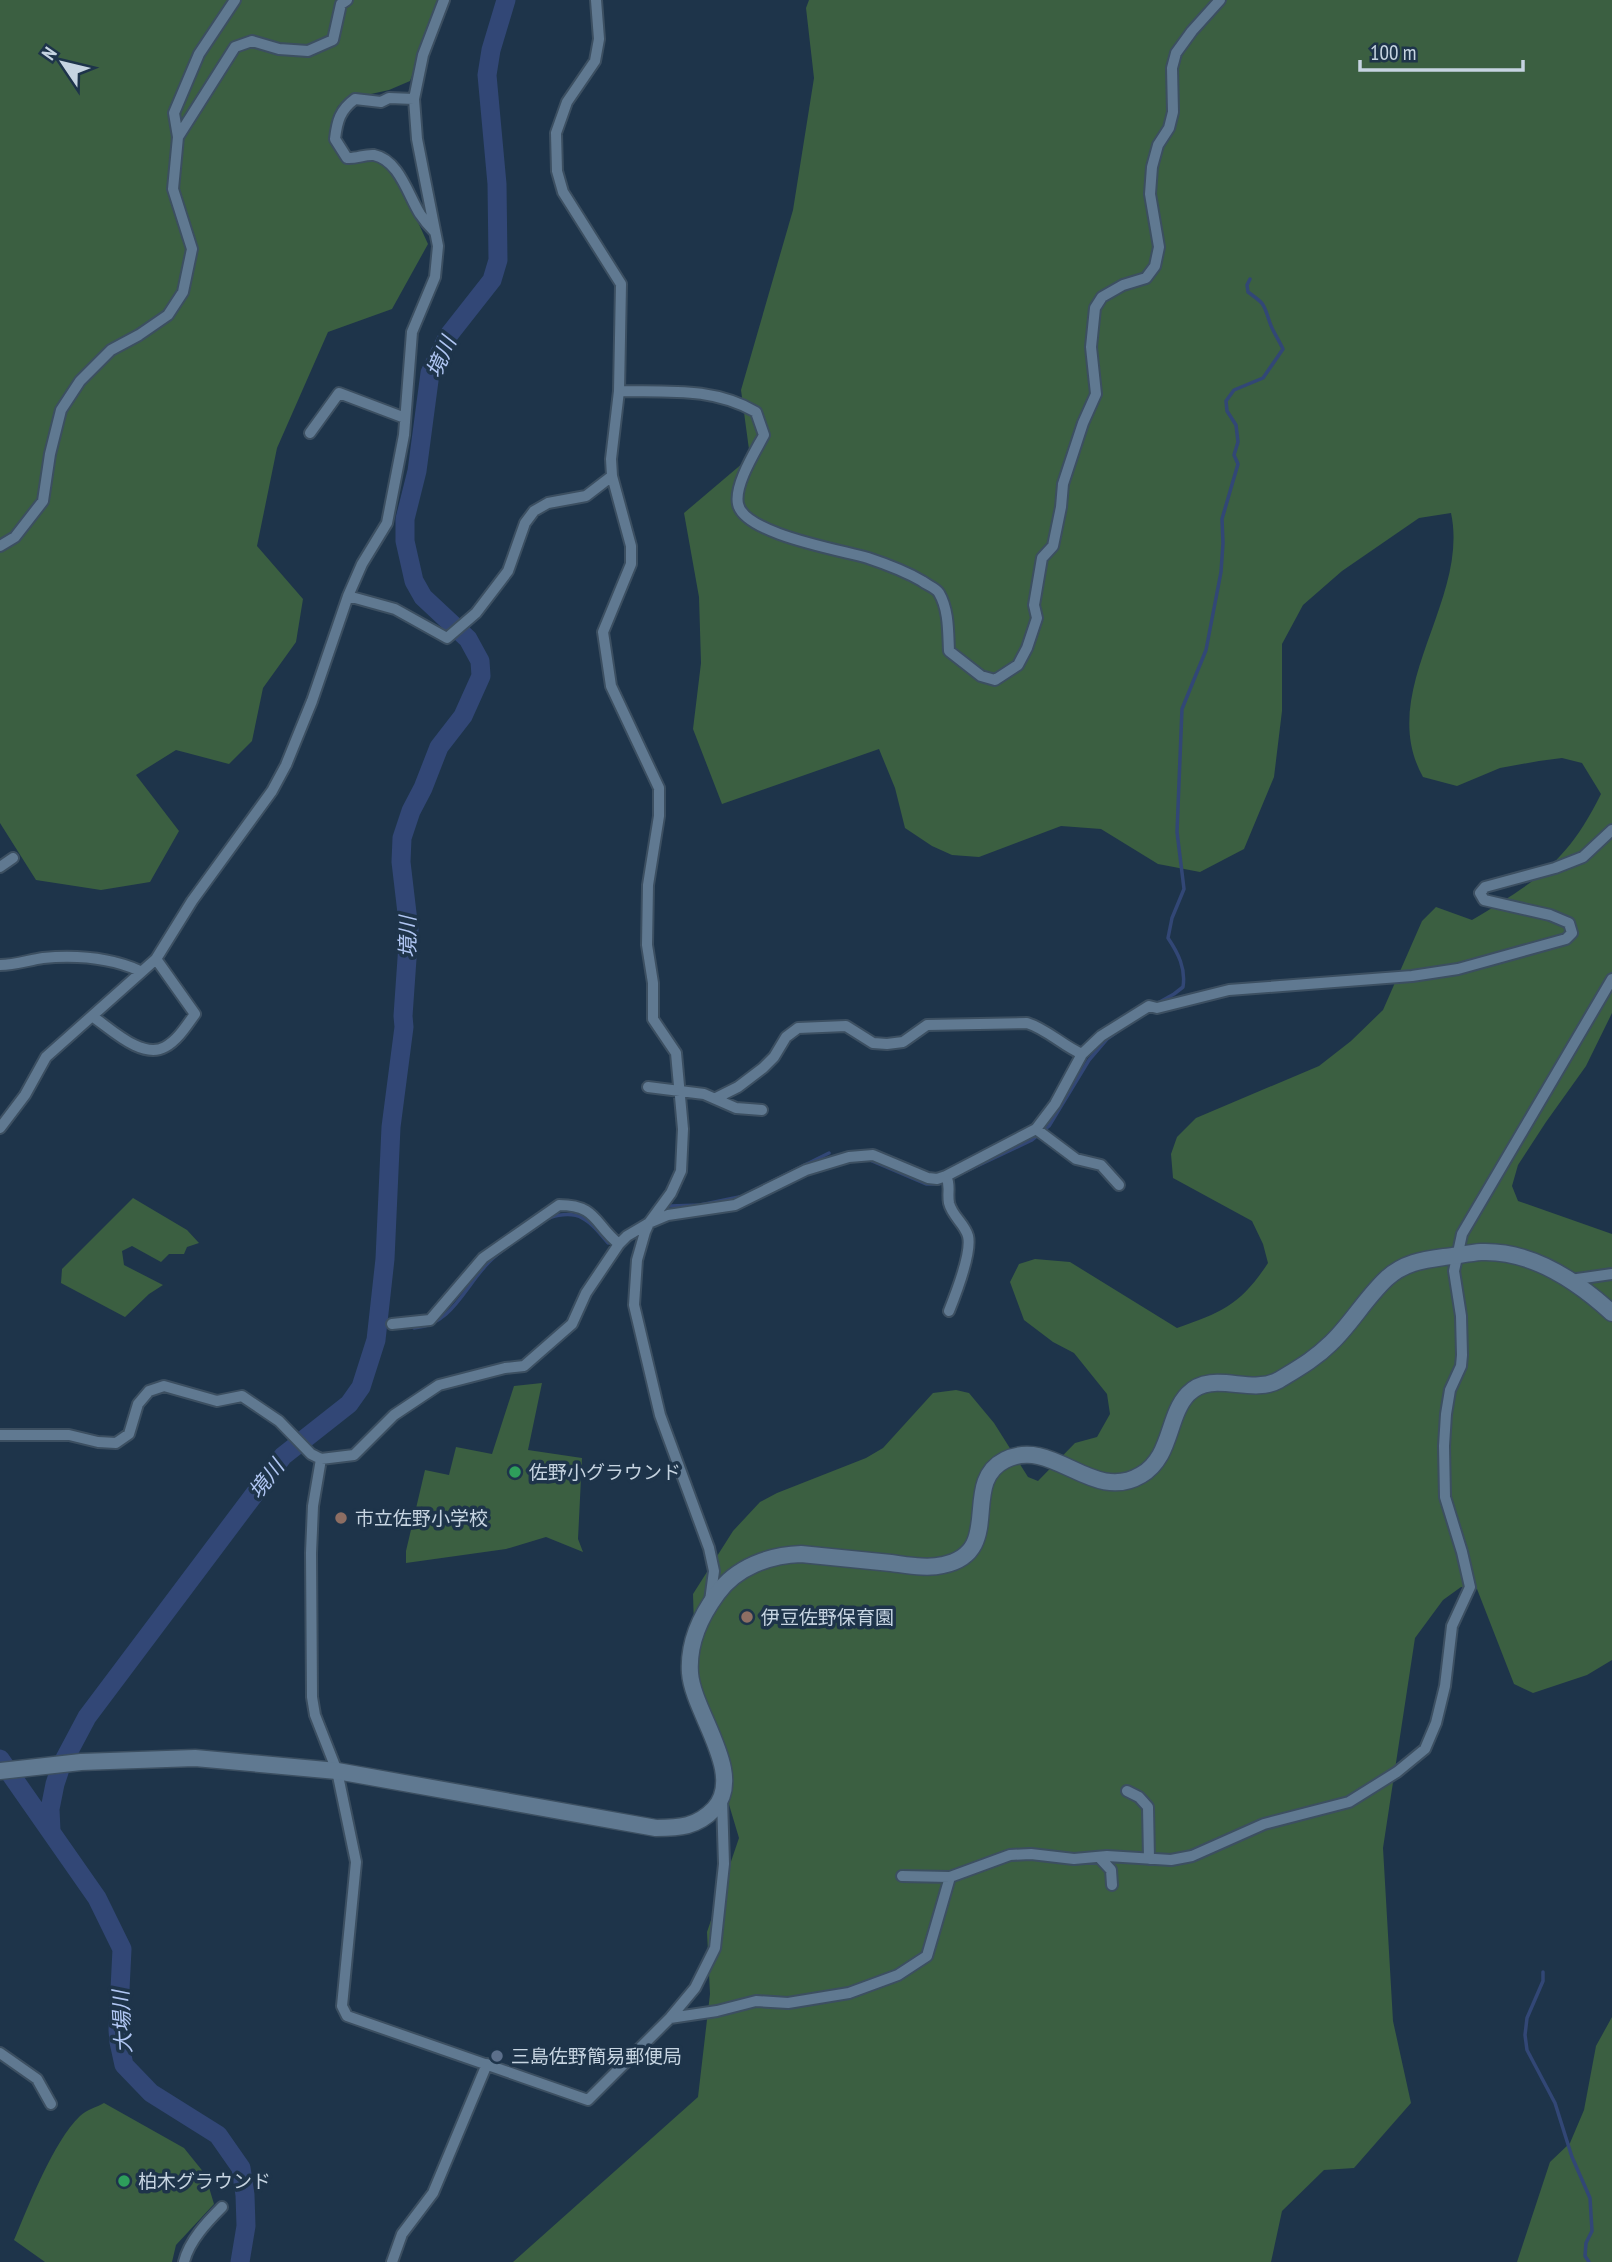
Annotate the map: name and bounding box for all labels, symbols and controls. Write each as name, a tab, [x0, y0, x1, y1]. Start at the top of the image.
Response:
north arrow	[28, 28, 98, 98]
scale bar	[1360, 28, 1523, 72]
text: 100 m	[1370, 39, 1416, 66]
text: N	[36, 42, 62, 64]
water label: 境川	[420, 330, 463, 382]
water label: 境川	[394, 914, 421, 958]
water label: 境川	[242, 1453, 291, 1504]
place label: 佐野小グラウンド	[529, 1460, 681, 1484]
marker: 佐野小グラウンド	[507, 1464, 523, 1480]
place label: 市立佐野小学校	[355, 1506, 488, 1530]
marker: 市立佐野小学校	[333, 1510, 349, 1526]
place label: 伊豆佐野保育園	[761, 1605, 894, 1629]
marker: 伊豆佐野保育園	[739, 1609, 755, 1625]
water label: 大場川	[107, 1988, 137, 2054]
place label: 三島佐野簡易郵便局	[511, 2044, 682, 2068]
marker: 三島佐野簡易郵便局	[489, 2048, 505, 2064]
place label: 柏木グラウンド	[138, 2169, 271, 2193]
marker: 柏木グラウンド	[116, 2173, 132, 2189]

